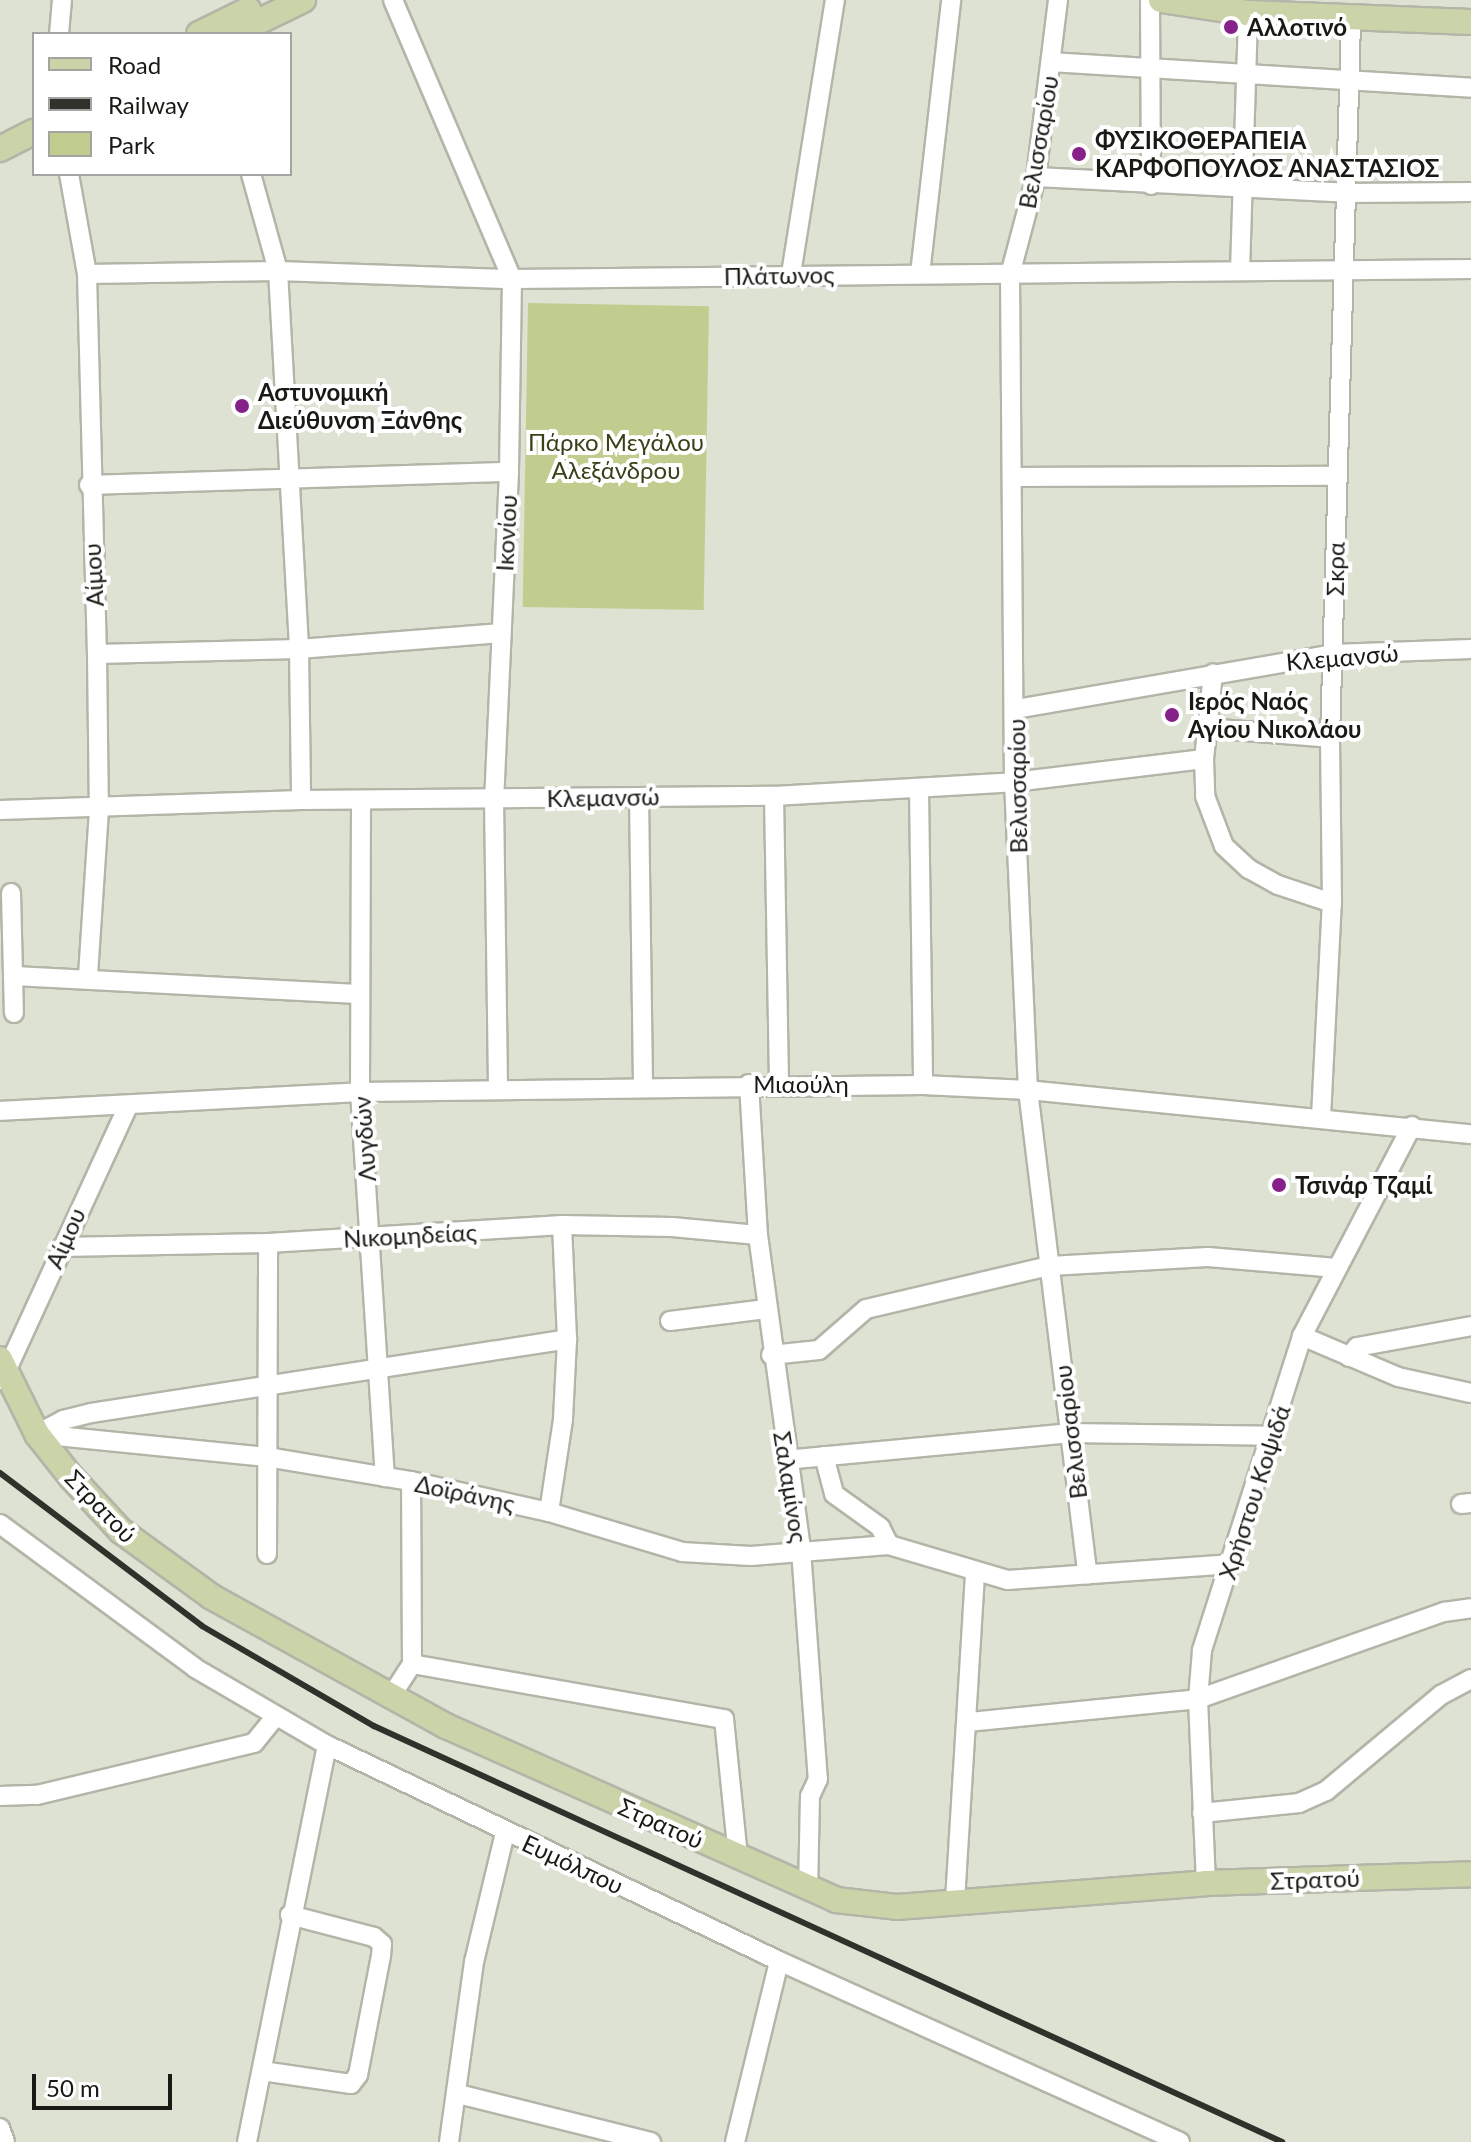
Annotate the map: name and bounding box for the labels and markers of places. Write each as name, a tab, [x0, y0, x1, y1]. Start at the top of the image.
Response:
place label: Αλλοτινό	[1247, 13, 1347, 41]
marker: Αλλοτινό	[1222, 18, 1240, 36]
place label: ΦΥΣΙΚΟΘΕΡΑΠΕΙΑ ΚΑΡΦΟΠΟΥΛΟΣ ΑΝΑΣΤΑΣΙΟΣ	[1095, 126, 1440, 182]
marker: ΦΥΣΙΚΟΘΕΡΑΠΕΙΑ ΚΑΡΦΟΠΟΥΛΟΣ ΑΝΑΣΤΑΣΙΟΣ	[1070, 145, 1088, 163]
place label: Αστυνομική Διεύθυνση Ξάνθης	[258, 378, 462, 434]
marker: Αστυνομική Διεύθυνση Ξάνθης	[233, 397, 251, 415]
place label: Ιερός Ναός Αγίου Νικολάου	[1188, 687, 1362, 743]
marker: Ιερός Ναός Αγίου Νικολάου	[1163, 706, 1181, 724]
place label: Τσινάρ Τζαμί	[1295, 1171, 1433, 1199]
marker: Τσινάρ Τζαμί	[1270, 1176, 1288, 1194]

